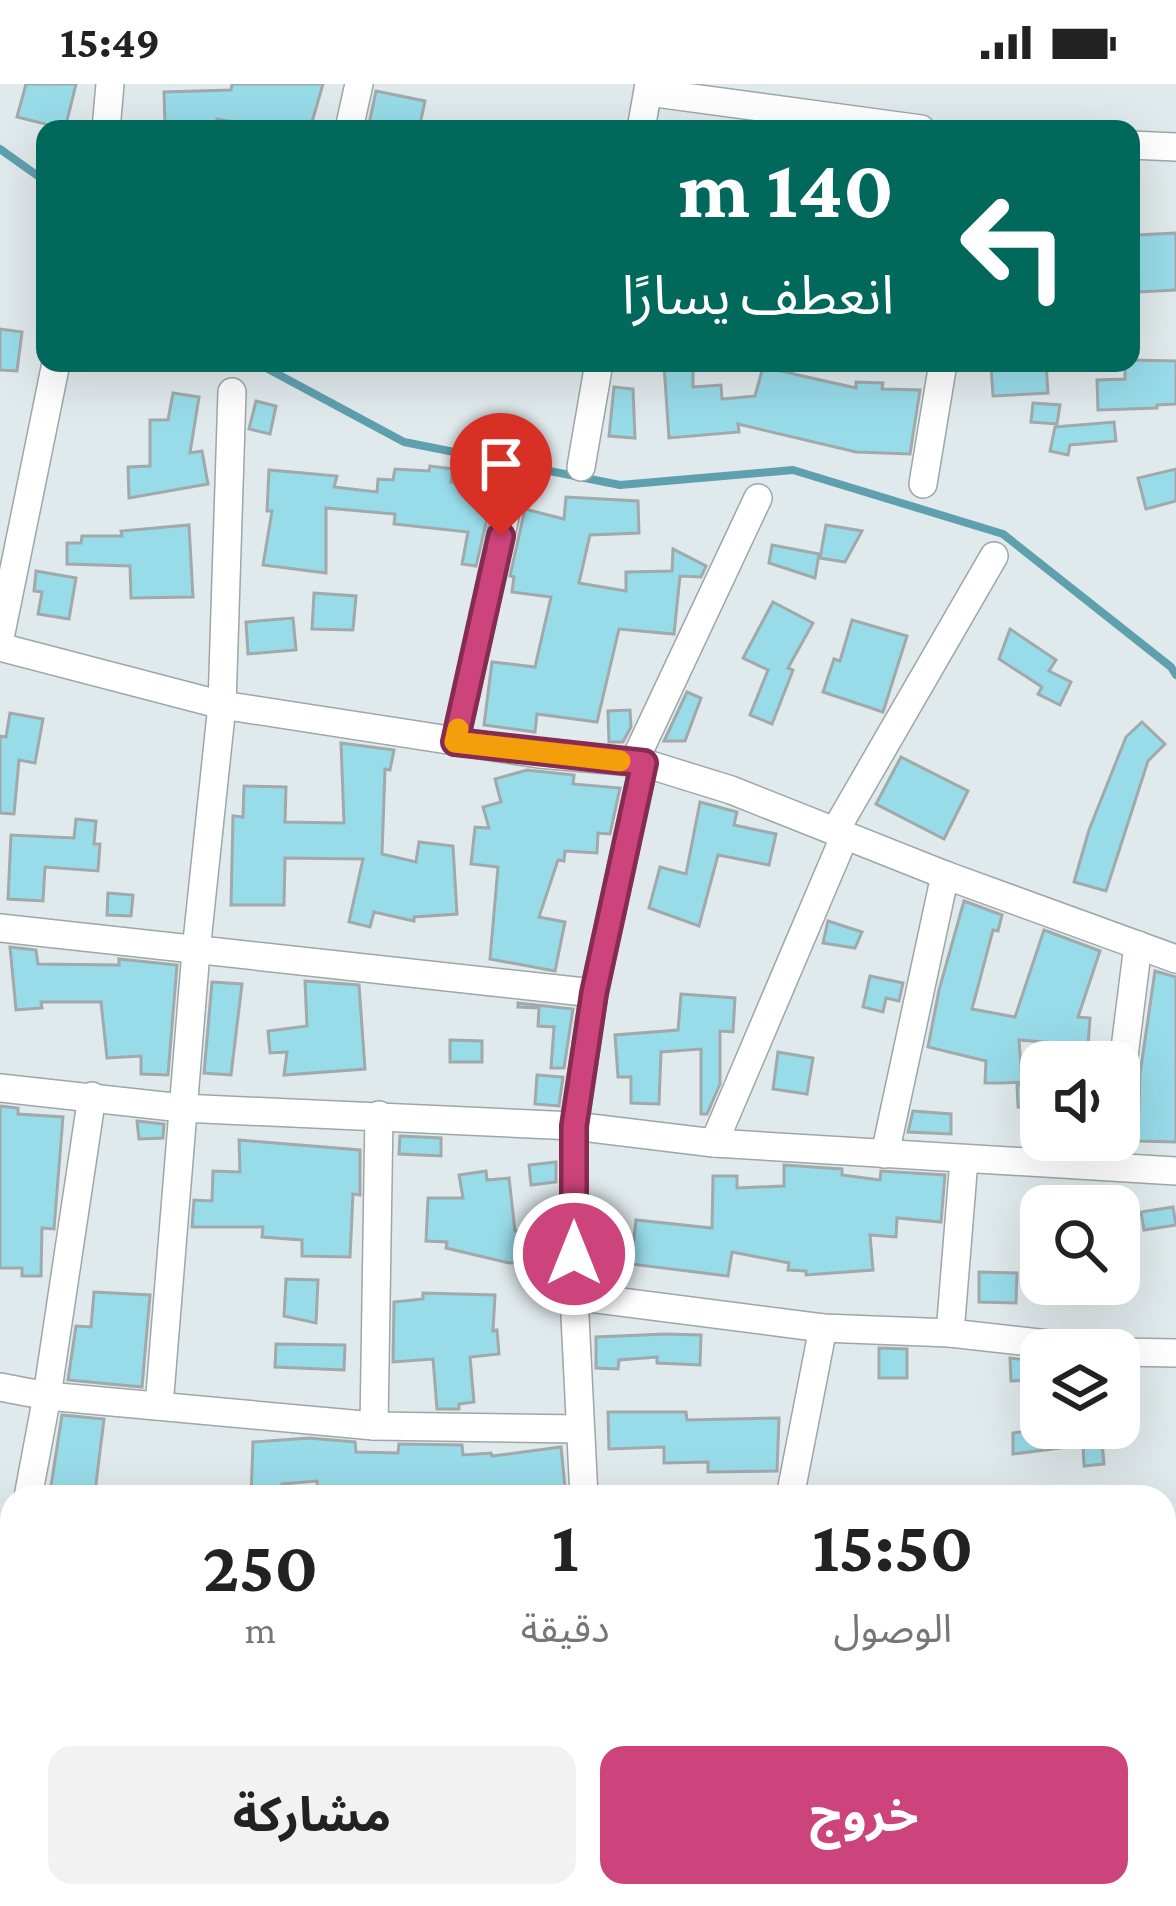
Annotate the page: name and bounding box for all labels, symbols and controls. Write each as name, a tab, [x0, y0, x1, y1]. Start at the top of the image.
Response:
text: 15:49	[60, 17, 160, 67]
text: 140 m	[679, 142, 894, 235]
icon: left	[936, 168, 1092, 324]
text: انعطف يسارًا	[622, 266, 894, 326]
pin	[450, 413, 552, 536]
icon: arrive	[468, 431, 534, 497]
map controls	[1020, 1041, 1140, 1449]
button: sound	[1020, 1041, 1140, 1161]
button: search	[1020, 1185, 1140, 1305]
position arrow	[511, 1191, 637, 1317]
button: layers	[1020, 1329, 1140, 1449]
text: 1	[552, 1506, 579, 1586]
text: 15:50	[812, 1506, 973, 1586]
text: 250	[203, 1526, 318, 1606]
text: دقيقة	[521, 1607, 610, 1650]
text: الوصول	[834, 1607, 952, 1650]
text: m	[245, 1608, 276, 1651]
button: مشاركة	[48, 1746, 576, 1884]
button: خروج	[600, 1746, 1128, 1884]

